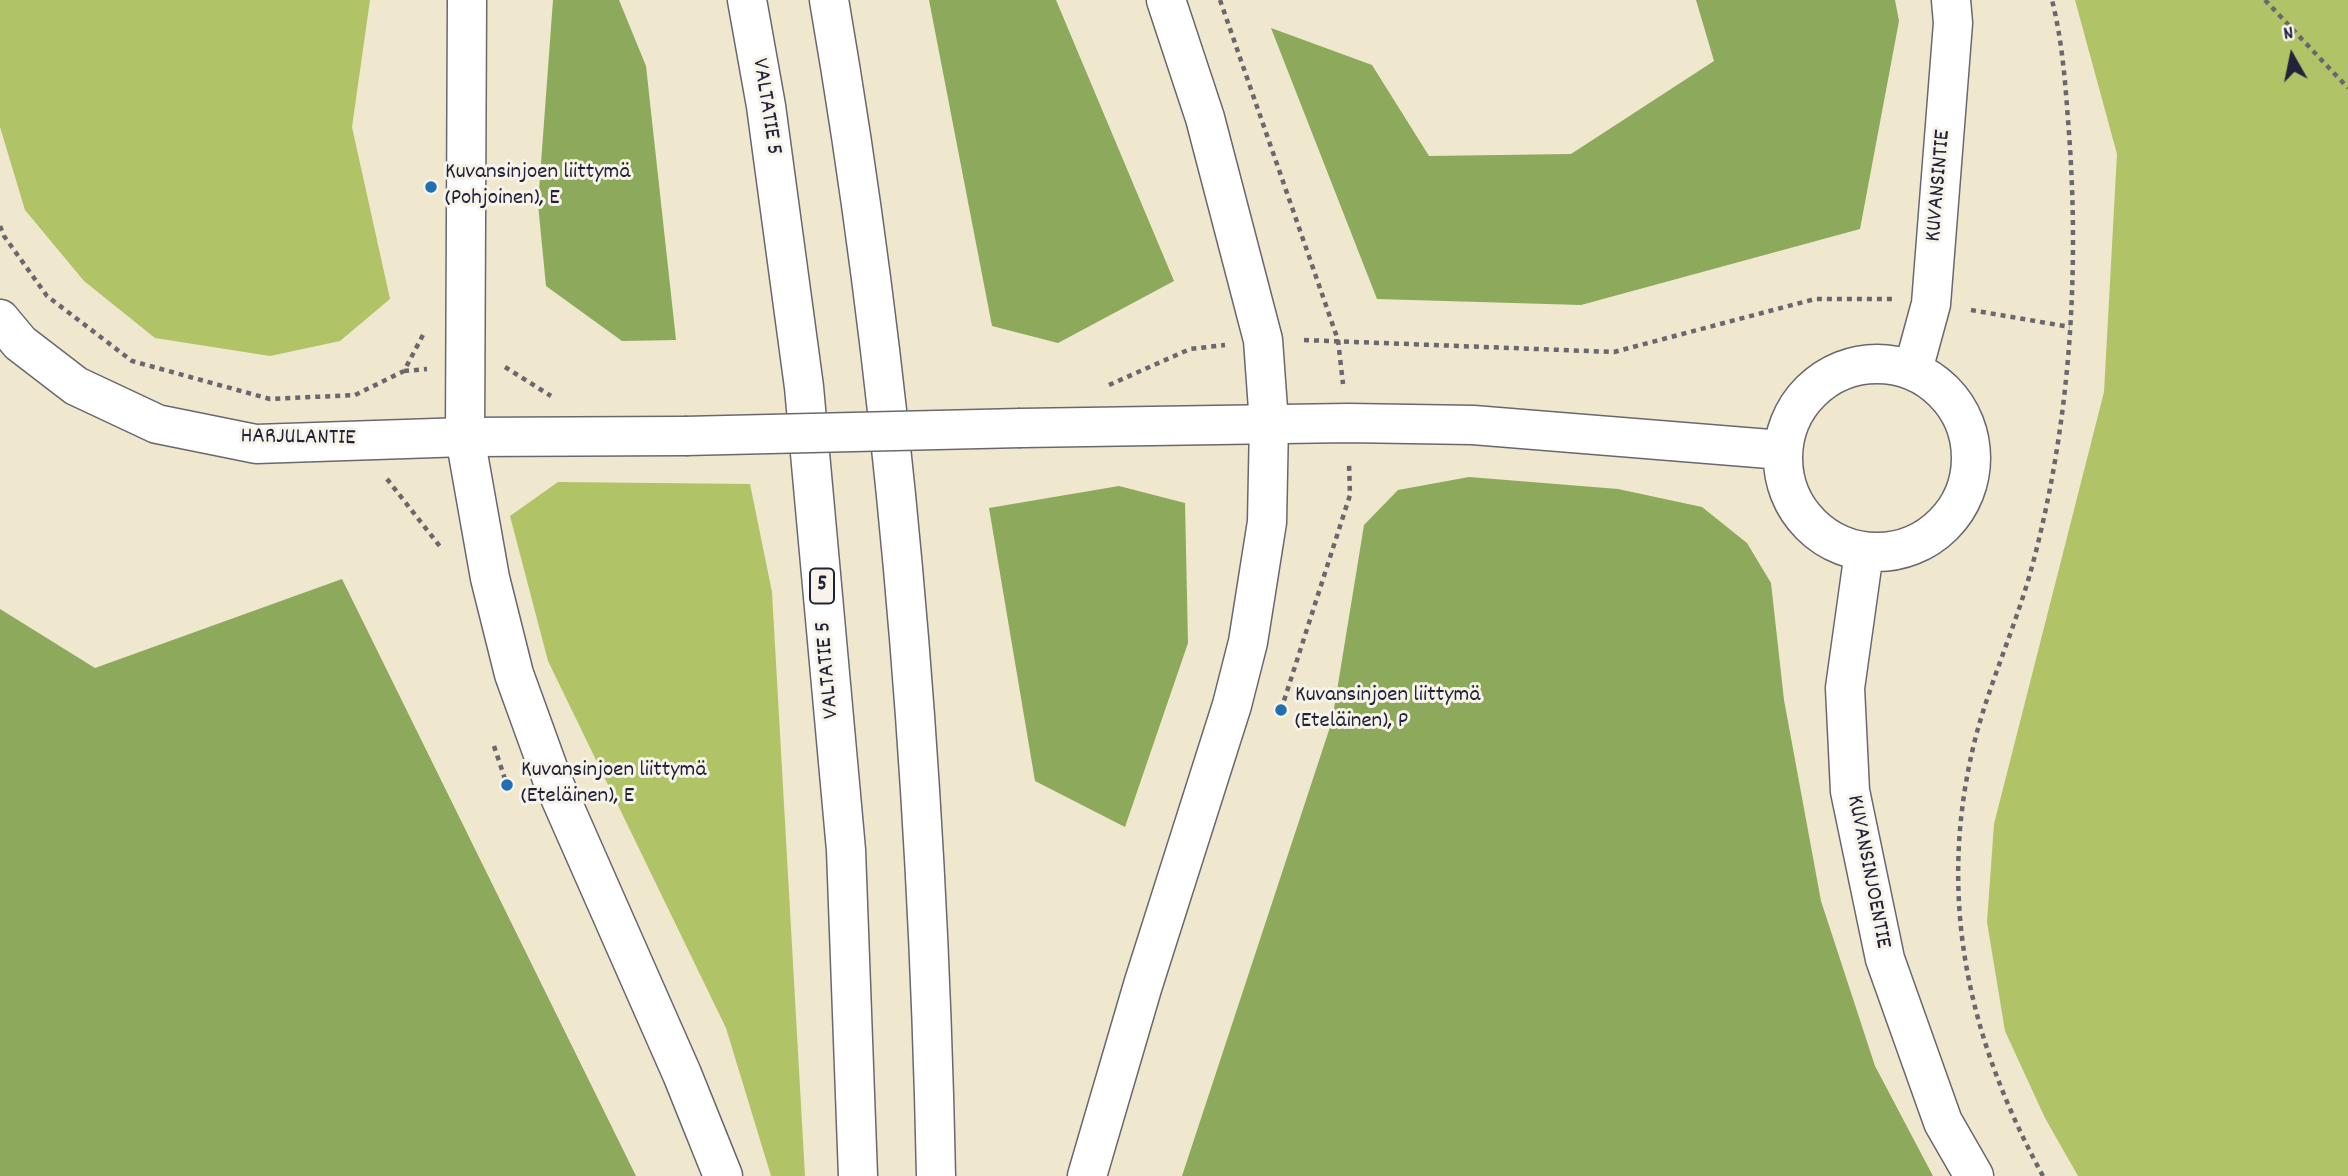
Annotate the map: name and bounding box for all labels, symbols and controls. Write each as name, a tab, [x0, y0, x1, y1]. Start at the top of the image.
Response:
north arrow	[2257, 21, 2327, 91]
text: N	[2282, 21, 2295, 49]
street label: VALTATIE 5	[744, 57, 786, 157]
street label: KUVANSINTIE	[1921, 129, 1959, 243]
place label: Kuvansinjoen liittymä (Pohjoinen), E	[445, 160, 631, 214]
marker: Kuvansinjoen liittymä (Pohjoinen), E	[423, 179, 439, 195]
street label: HARJULANTIE	[240, 424, 356, 454]
road number: 5	[810, 568, 834, 604]
street label: VALTATIE 5	[811, 620, 847, 720]
place label: Kuvansinjoen liittymä (Eteläinen), P	[1295, 683, 1481, 737]
marker: Kuvansinjoen liittymä (Eteläinen), P	[1273, 702, 1289, 718]
place label: Kuvansinjoen liittymä (Eteläinen), E	[521, 758, 707, 812]
marker: Kuvansinjoen liittymä (Eteläinen), E	[499, 777, 515, 793]
street label: KUVANSINJOENTIE	[1839, 793, 1895, 951]

